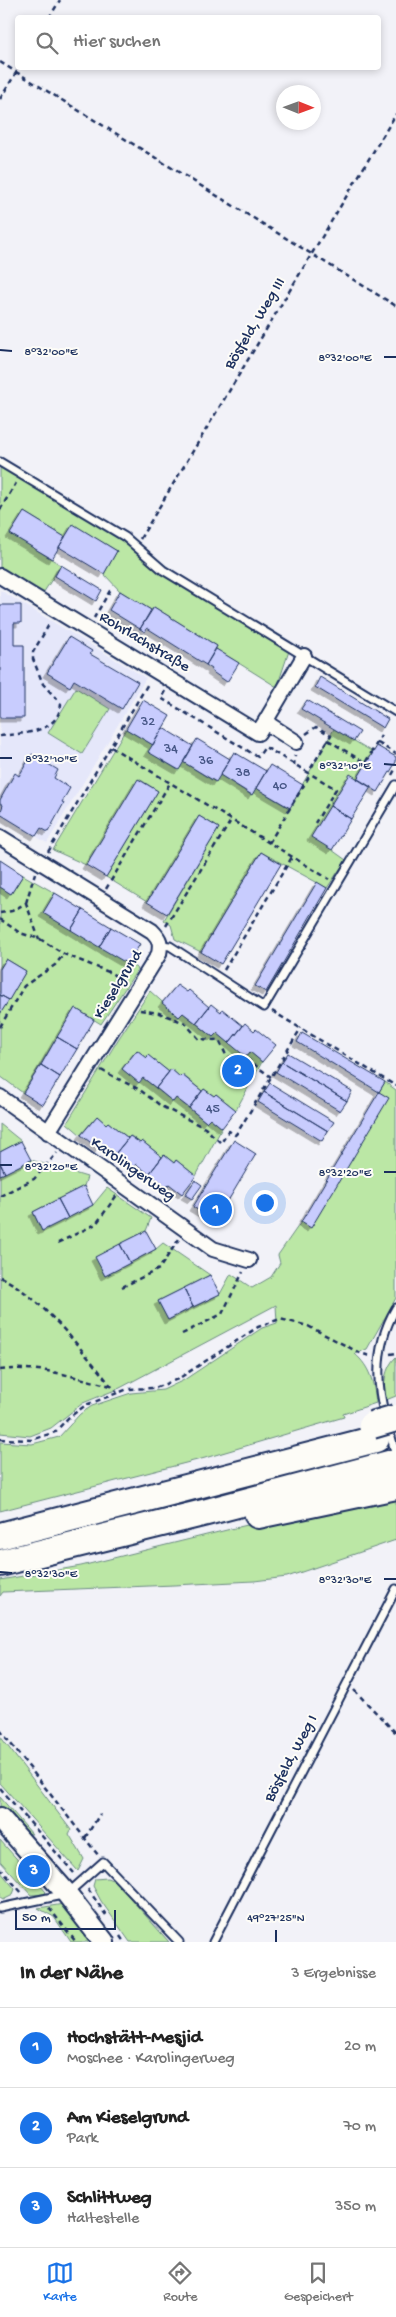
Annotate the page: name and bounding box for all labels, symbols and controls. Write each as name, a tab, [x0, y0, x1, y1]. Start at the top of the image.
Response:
search box	[15, 15, 381, 70]
icon: search	[33, 29, 61, 57]
text: Hier suchen	[73, 31, 160, 54]
north arrow	[276, 85, 321, 130]
street label: Bösfeld, Weg III	[221, 275, 291, 374]
text: 8°32'00"E	[24, 346, 78, 360]
text: 8°32'00"E	[318, 352, 372, 366]
street label: Rohrlachstraße	[95, 609, 193, 678]
house number: 32	[140, 714, 155, 731]
house number: 34	[163, 741, 178, 758]
text: 8°32'10"E	[25, 753, 77, 767]
house number: 36	[198, 753, 214, 770]
text: 8°32'10"E	[319, 760, 371, 774]
house number: 38	[235, 765, 251, 782]
house number: 40	[273, 778, 287, 795]
street label: Kieselgrund	[90, 946, 148, 1023]
pin: 2	[222, 1052, 254, 1090]
house number: 45	[206, 1101, 220, 1118]
street label: Karolingerweg	[86, 1134, 178, 1206]
text: 8°32'20"E	[25, 1161, 78, 1175]
text: 8°32'20"E	[319, 1167, 372, 1181]
your location	[252, 1190, 278, 1216]
pin: 1	[200, 1191, 232, 1229]
text: 8°32'30"E	[25, 1568, 78, 1582]
text: 8°32'30"E	[319, 1574, 372, 1588]
street label: Bösfeld, Weg I	[261, 1712, 323, 1807]
pin: 3	[18, 1852, 50, 1890]
scale bar	[15, 1907, 116, 1930]
text: 50 m	[22, 1910, 51, 1927]
text: 49°27'25"N	[247, 1912, 305, 1926]
text: In der Nähe	[20, 1962, 123, 1987]
text: 3 Ergebnisse	[291, 1965, 376, 1984]
text: Hochstätt-Mesjid	[67, 2027, 202, 2050]
text: 1	[33, 2038, 39, 2057]
text: 20 m	[344, 2038, 376, 2057]
text: Moschee · Karolingerweg	[67, 2050, 234, 2069]
text: Am Kieselgrund	[67, 2107, 188, 2130]
text: 2	[32, 2118, 40, 2137]
text: 70 m	[343, 2118, 376, 2137]
text: Park	[67, 2130, 98, 2149]
text: Schlittweg	[67, 2187, 152, 2210]
text: 3	[32, 2198, 40, 2217]
text: 350 m	[335, 2198, 376, 2217]
text: Haltestelle	[67, 2210, 139, 2229]
tab: Karte	[43, 2259, 77, 2306]
tab: Route	[163, 2259, 197, 2306]
tab: Gespeichert	[284, 2259, 353, 2306]

